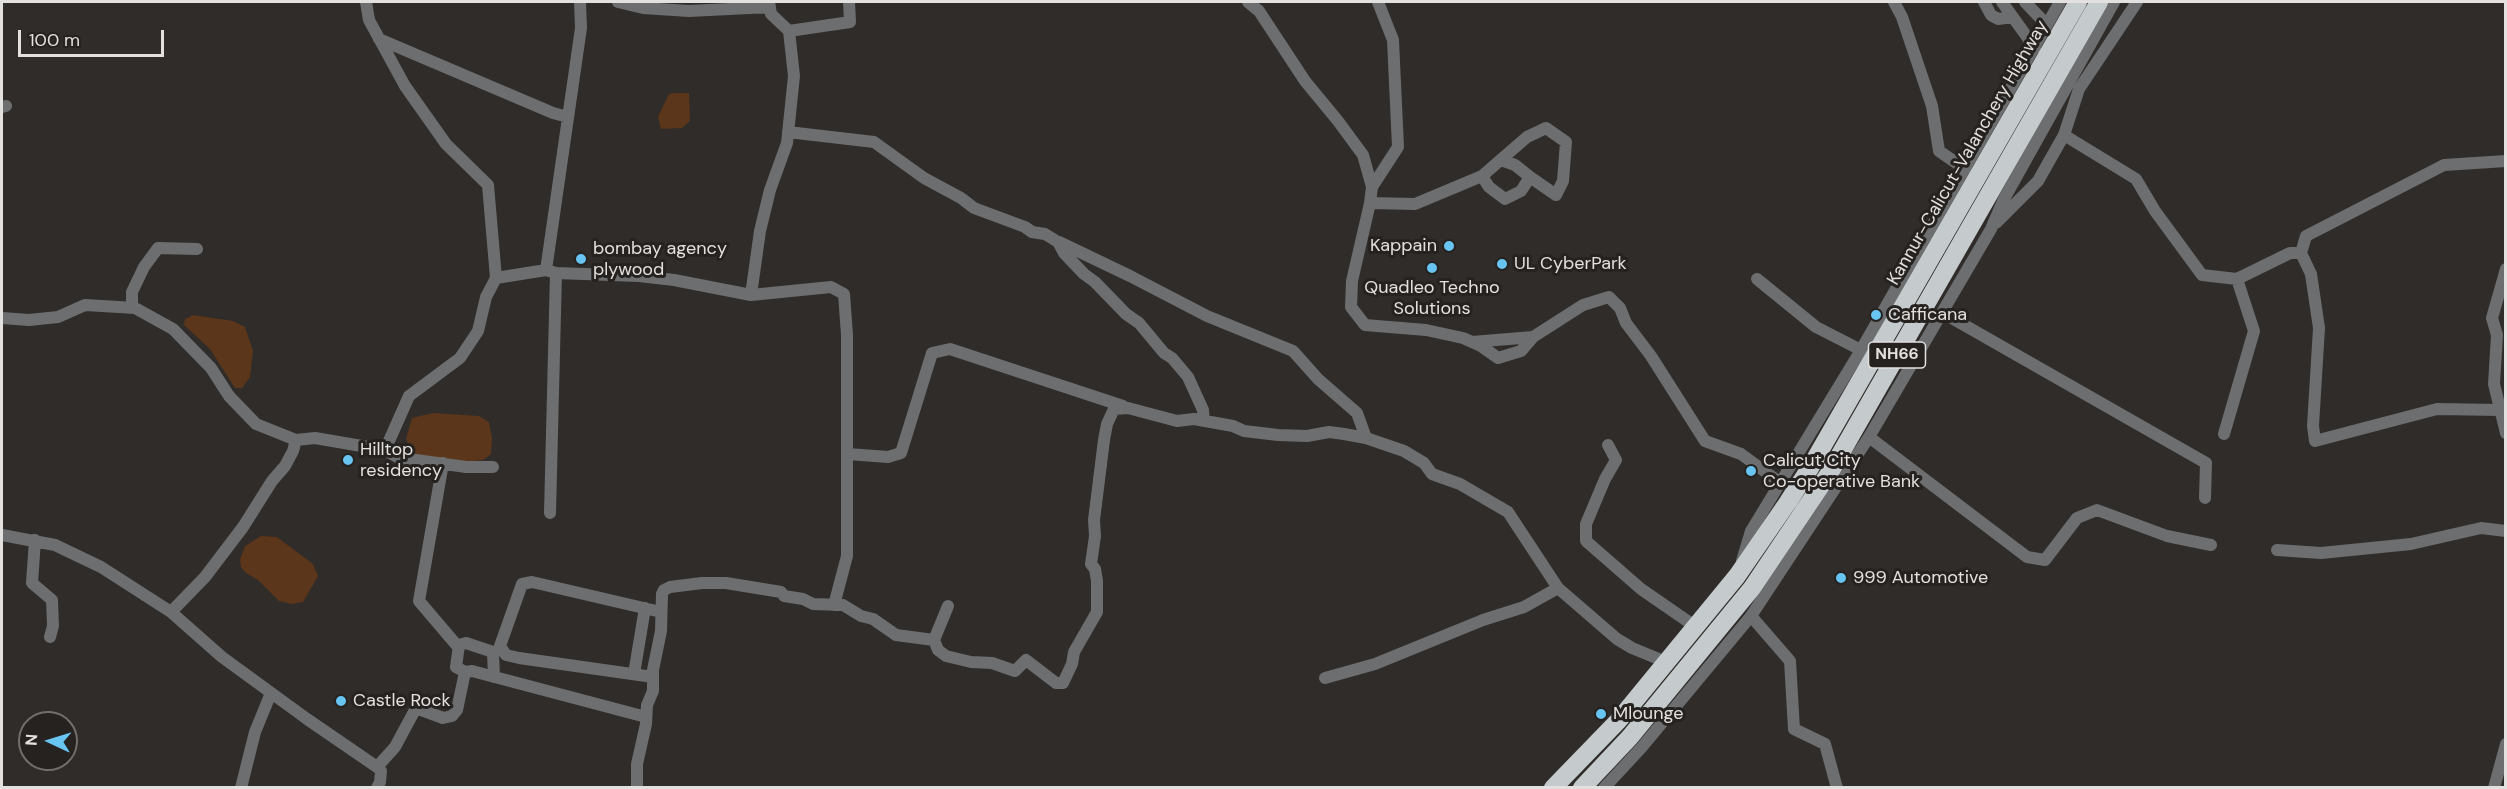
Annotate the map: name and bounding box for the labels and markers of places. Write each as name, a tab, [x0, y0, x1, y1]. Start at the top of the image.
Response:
place label: Kappain	[1370, 235, 1437, 257]
place label: bombay agency plywood	[593, 238, 727, 280]
marker: Kappain	[1442, 239, 1456, 253]
marker: bombay agency plywood	[574, 252, 588, 266]
place label: UL CyberPark	[1514, 253, 1627, 275]
marker: UL CyberPark	[1495, 257, 1509, 271]
marker: Quadleo Techno Solutions	[1425, 261, 1439, 275]
place label: Quadleo Techno Solutions	[1364, 277, 1500, 320]
place label: Cafficana	[1888, 304, 1967, 326]
marker: Cafficana	[1869, 308, 1883, 322]
place label: Hilltop residency	[360, 439, 442, 482]
place label: Calicut City Co-operative Bank	[1763, 450, 1920, 492]
marker: Hilltop residency	[341, 453, 355, 467]
marker: Calicut City Co-operative Bank	[1744, 464, 1758, 478]
place label: 999 Automotive	[1853, 567, 1988, 589]
marker: 999 Automotive	[1834, 571, 1848, 585]
place label: Castle Rock	[353, 690, 451, 712]
marker: Castle Rock	[334, 694, 348, 708]
place label: Mlounge	[1613, 703, 1683, 725]
marker: Mlounge	[1594, 707, 1608, 721]

